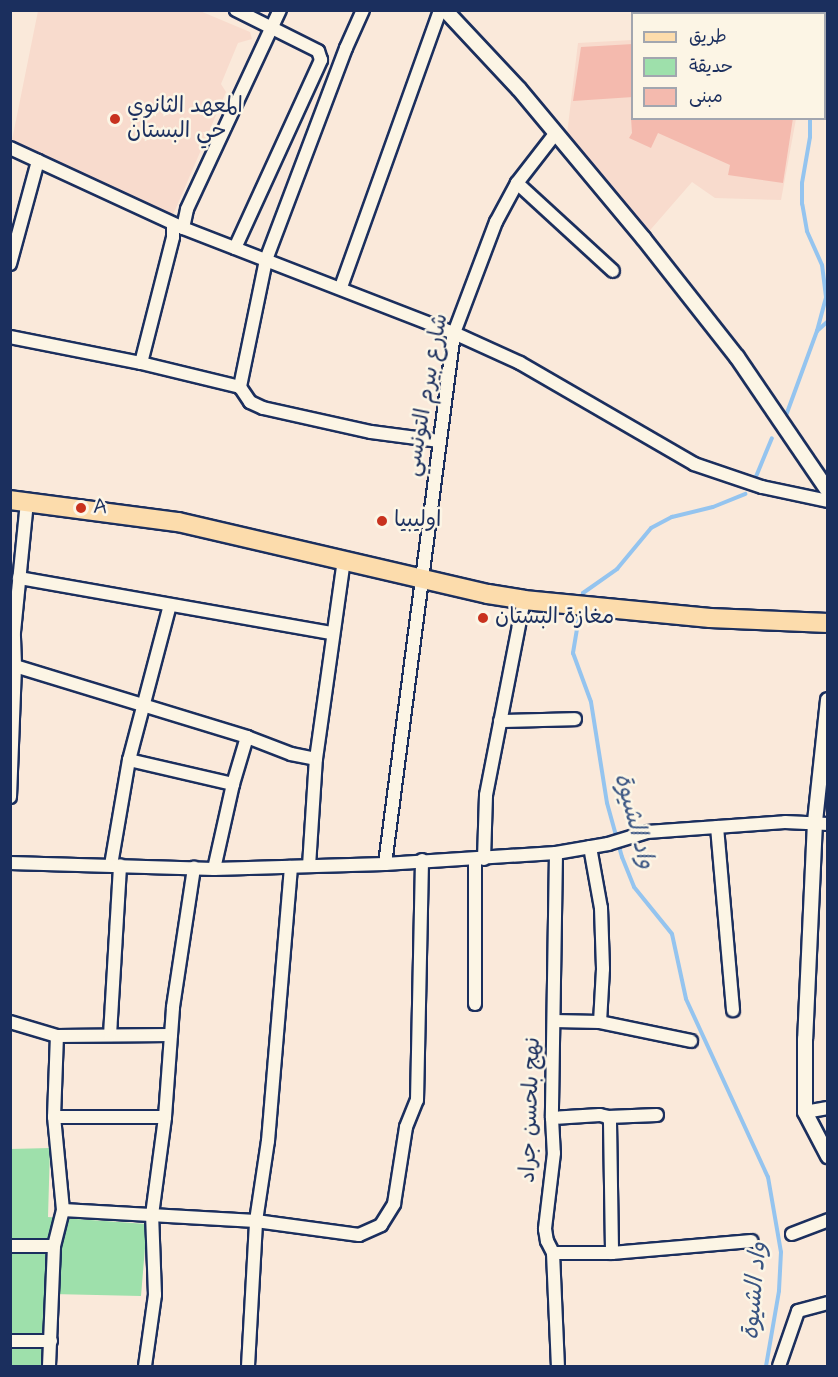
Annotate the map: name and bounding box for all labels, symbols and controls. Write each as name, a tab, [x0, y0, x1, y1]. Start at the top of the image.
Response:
legend	[631, 12, 826, 120]
text: طريق	[689, 25, 727, 49]
text: حديقة	[689, 55, 733, 79]
text: مبنى	[689, 85, 723, 109]
place label: المعهد الثانوي حي البستان	[127, 93, 243, 144]
marker: المعهد الثانوي حي البستان	[108, 112, 122, 126]
street label: شارع بيرم التونسي	[400, 312, 454, 478]
place label: A	[93, 495, 107, 521]
marker: A	[74, 501, 88, 515]
place label: اوليبيا	[394, 508, 441, 534]
marker: اوليبيا	[375, 514, 389, 528]
place label: مغازة البستان	[495, 605, 614, 631]
marker: مغازة البستان	[476, 611, 490, 625]
water label: واد الشيوة	[607, 770, 661, 872]
street label: نهج بلحسن جراد	[515, 1037, 547, 1183]
water label: واد الشيوة	[736, 1241, 774, 1341]

